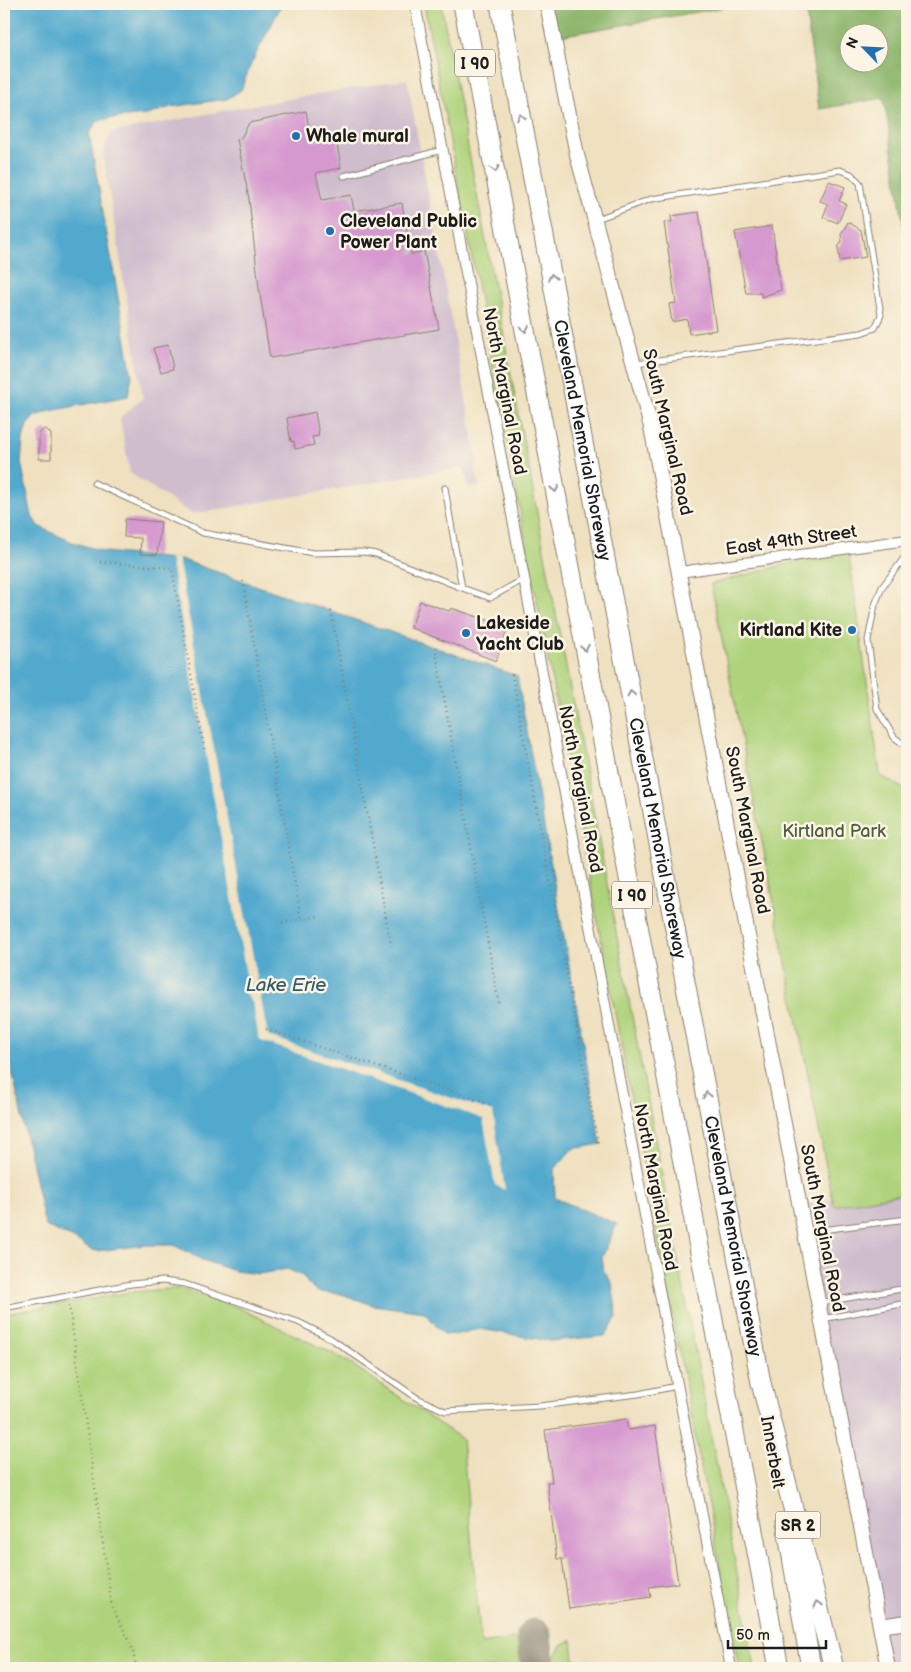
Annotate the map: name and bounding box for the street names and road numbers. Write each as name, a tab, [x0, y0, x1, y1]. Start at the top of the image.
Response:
road number: I 90	[455, 49, 495, 76]
street label: North Marginal Road	[478, 306, 531, 477]
street label: Cleveland Memorial Shoreway	[549, 318, 615, 563]
street label: South Marginal Road	[638, 347, 697, 518]
street label: East 49th Street	[724, 521, 858, 560]
street label: North Marginal Road	[554, 704, 607, 875]
street label: Cleveland Memorial Shoreway	[624, 716, 691, 961]
street label: South Marginal Road	[721, 744, 774, 916]
road number: I 90	[612, 882, 652, 908]
street label: North Marginal Road	[629, 1102, 682, 1273]
street label: Cleveland Memorial Shoreway	[700, 1114, 766, 1359]
street label: South Marginal Road	[796, 1142, 849, 1314]
street label: Innerbelt	[756, 1414, 789, 1491]
road number: SR 2	[776, 1512, 820, 1538]

